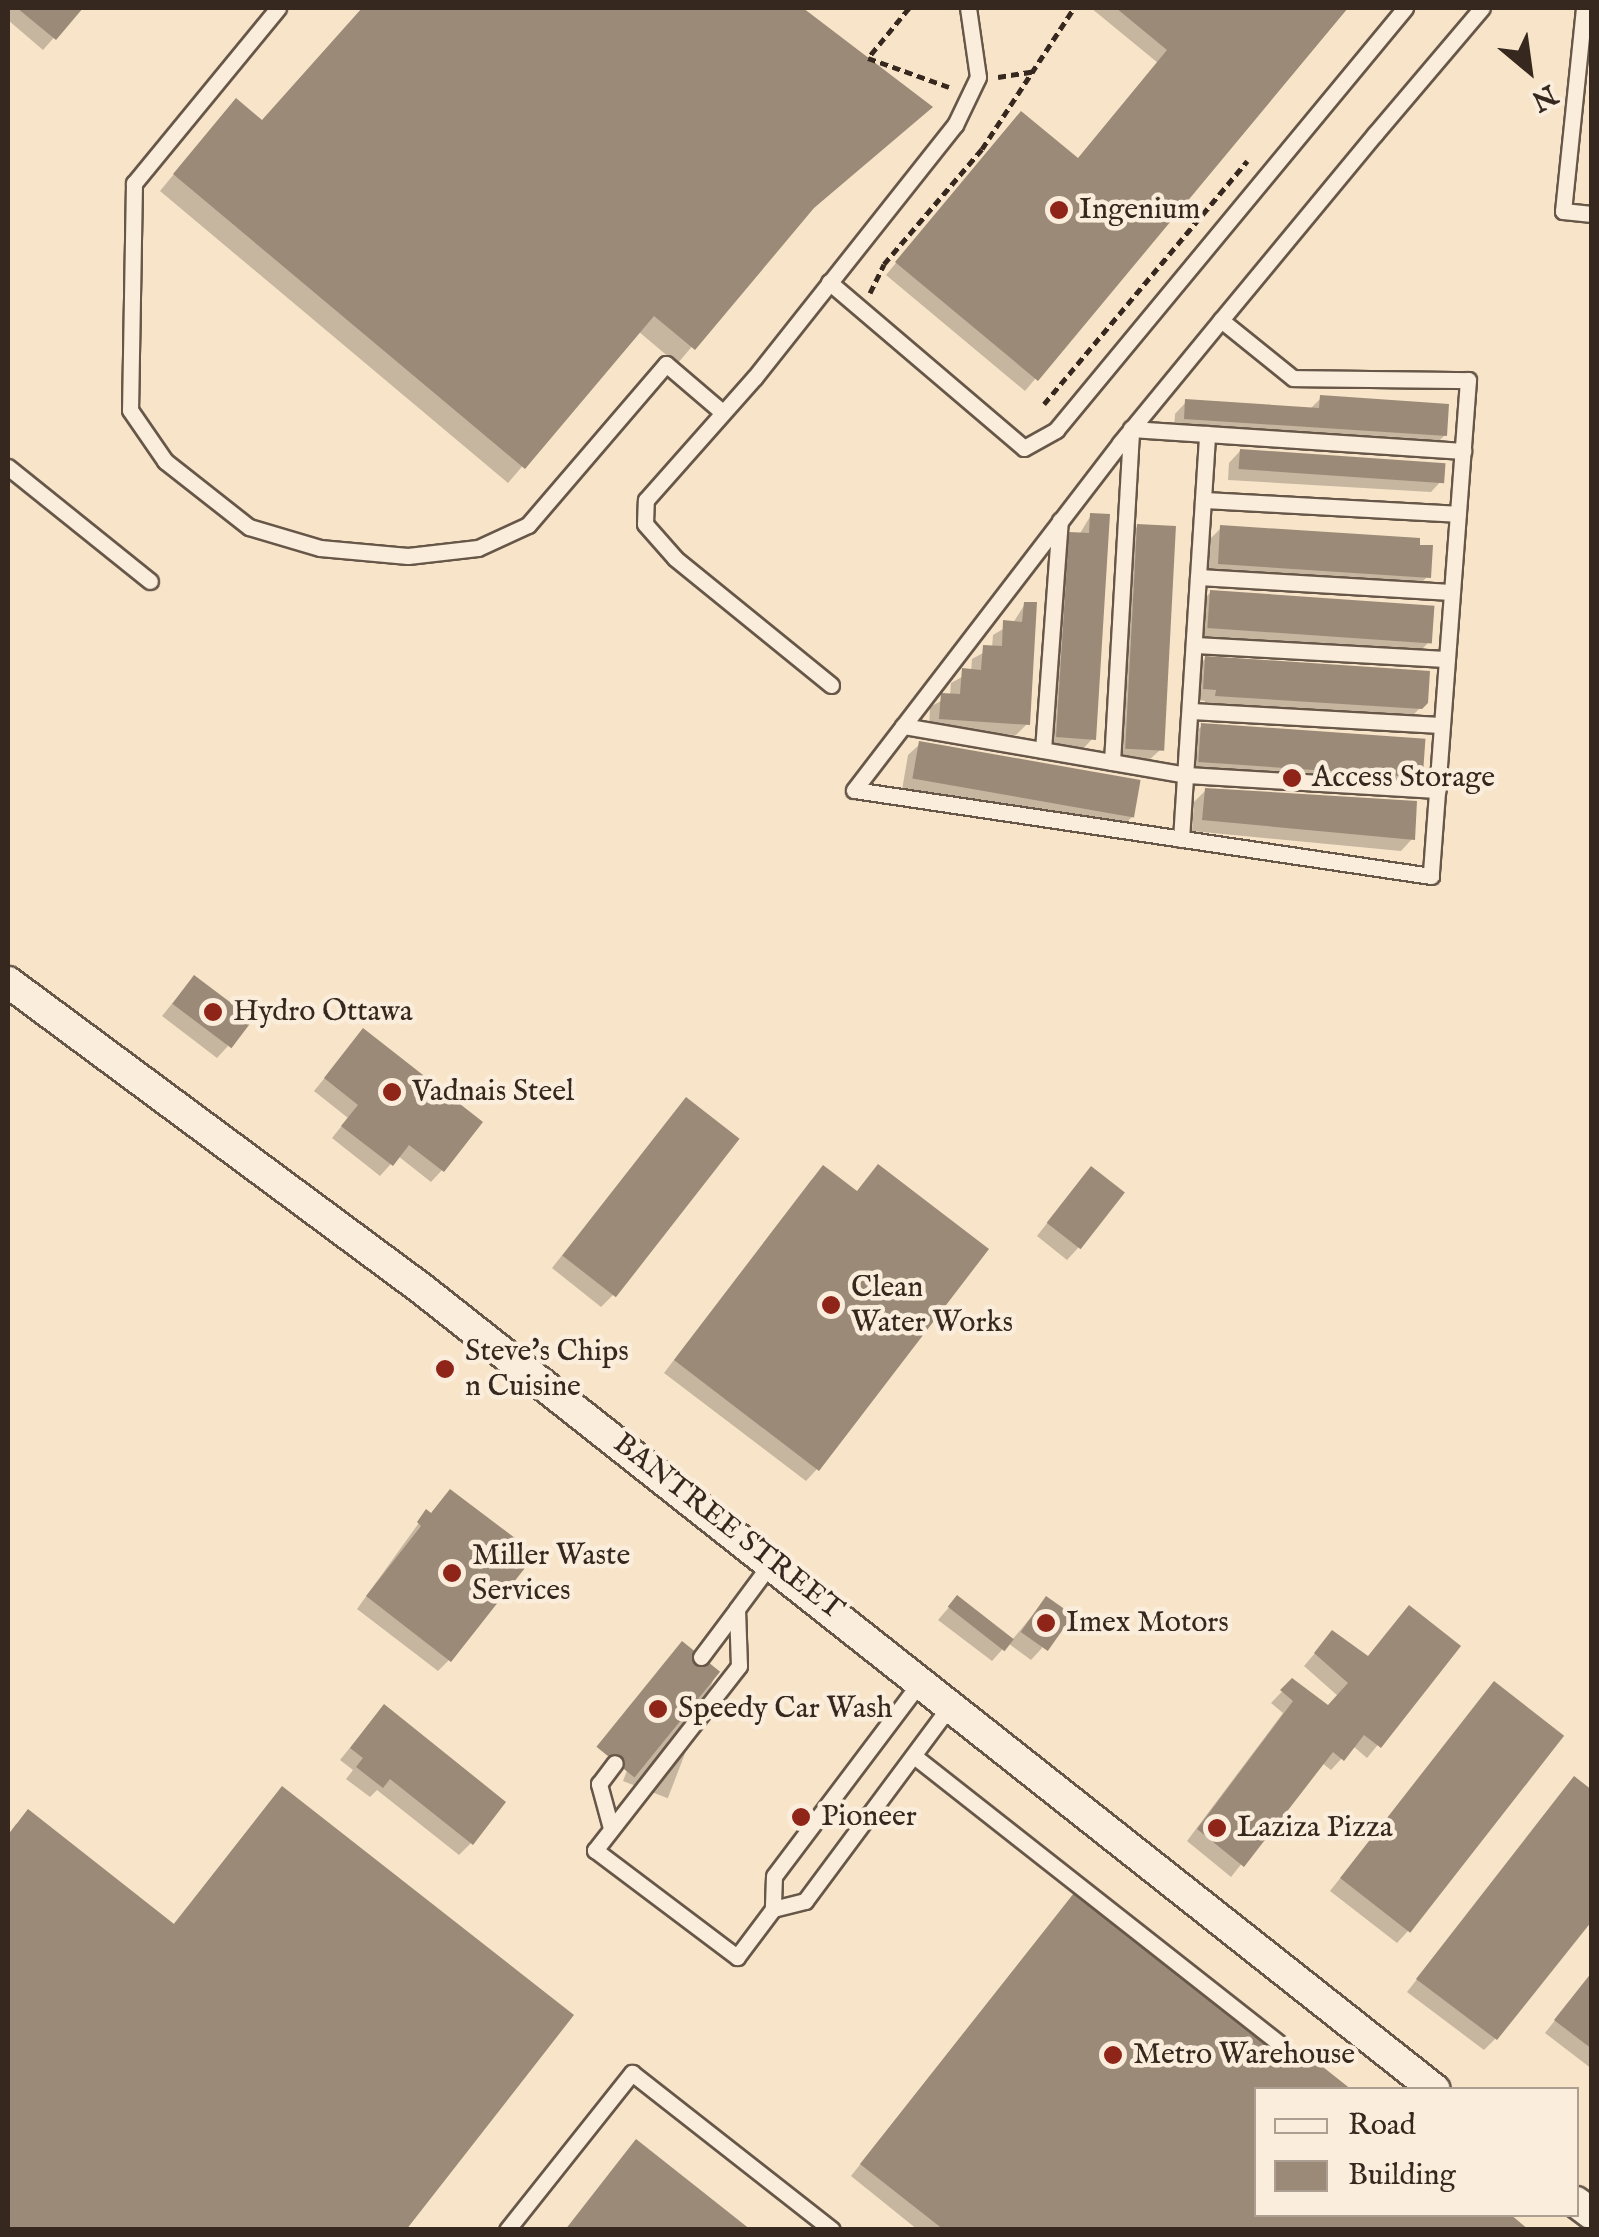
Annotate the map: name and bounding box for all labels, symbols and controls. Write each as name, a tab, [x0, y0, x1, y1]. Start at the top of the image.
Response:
north arrow	[1479, 20, 1579, 120]
text: N	[1525, 75, 1563, 118]
place label: Ingenium	[1079, 192, 1200, 228]
marker: Ingenium	[1048, 199, 1070, 221]
place label: Access Storage	[1312, 760, 1495, 796]
marker: Access Storage	[1281, 767, 1303, 789]
place label: Hydro Ottawa	[233, 994, 413, 1030]
marker: Hydro Ottawa	[202, 1001, 224, 1023]
place label: Vadnais Steel	[412, 1074, 574, 1110]
marker: Vadnais Steel	[381, 1081, 403, 1103]
place label: Clean Water Works	[851, 1270, 1013, 1340]
marker: Clean Water Works	[820, 1294, 842, 1316]
place label: Steve's Chips n Cuisine	[465, 1334, 629, 1404]
marker: Steve's Chips n Cuisine	[434, 1358, 456, 1380]
street label: BANTREE STREET	[606, 1426, 850, 1628]
place label: Miller Waste Services	[472, 1538, 630, 1608]
marker: Miller Waste Services	[441, 1562, 463, 1584]
place label: Imex Motors	[1066, 1605, 1229, 1641]
marker: Imex Motors	[1035, 1612, 1057, 1634]
place label: Speedy Car Wash	[678, 1691, 893, 1727]
marker: Speedy Car Wash	[647, 1698, 669, 1720]
place label: Pioneer	[821, 1799, 917, 1835]
marker: Pioneer	[790, 1806, 812, 1828]
place label: Laziza Pizza	[1237, 1810, 1393, 1846]
marker: Laziza Pizza	[1206, 1817, 1228, 1839]
place label: Metro Warehouse	[1133, 2037, 1355, 2073]
marker: Metro Warehouse	[1102, 2044, 1124, 2066]
legend	[1254, 2087, 1579, 2217]
text: Road	[1348, 2107, 1416, 2145]
text: Building	[1348, 2157, 1456, 2195]

